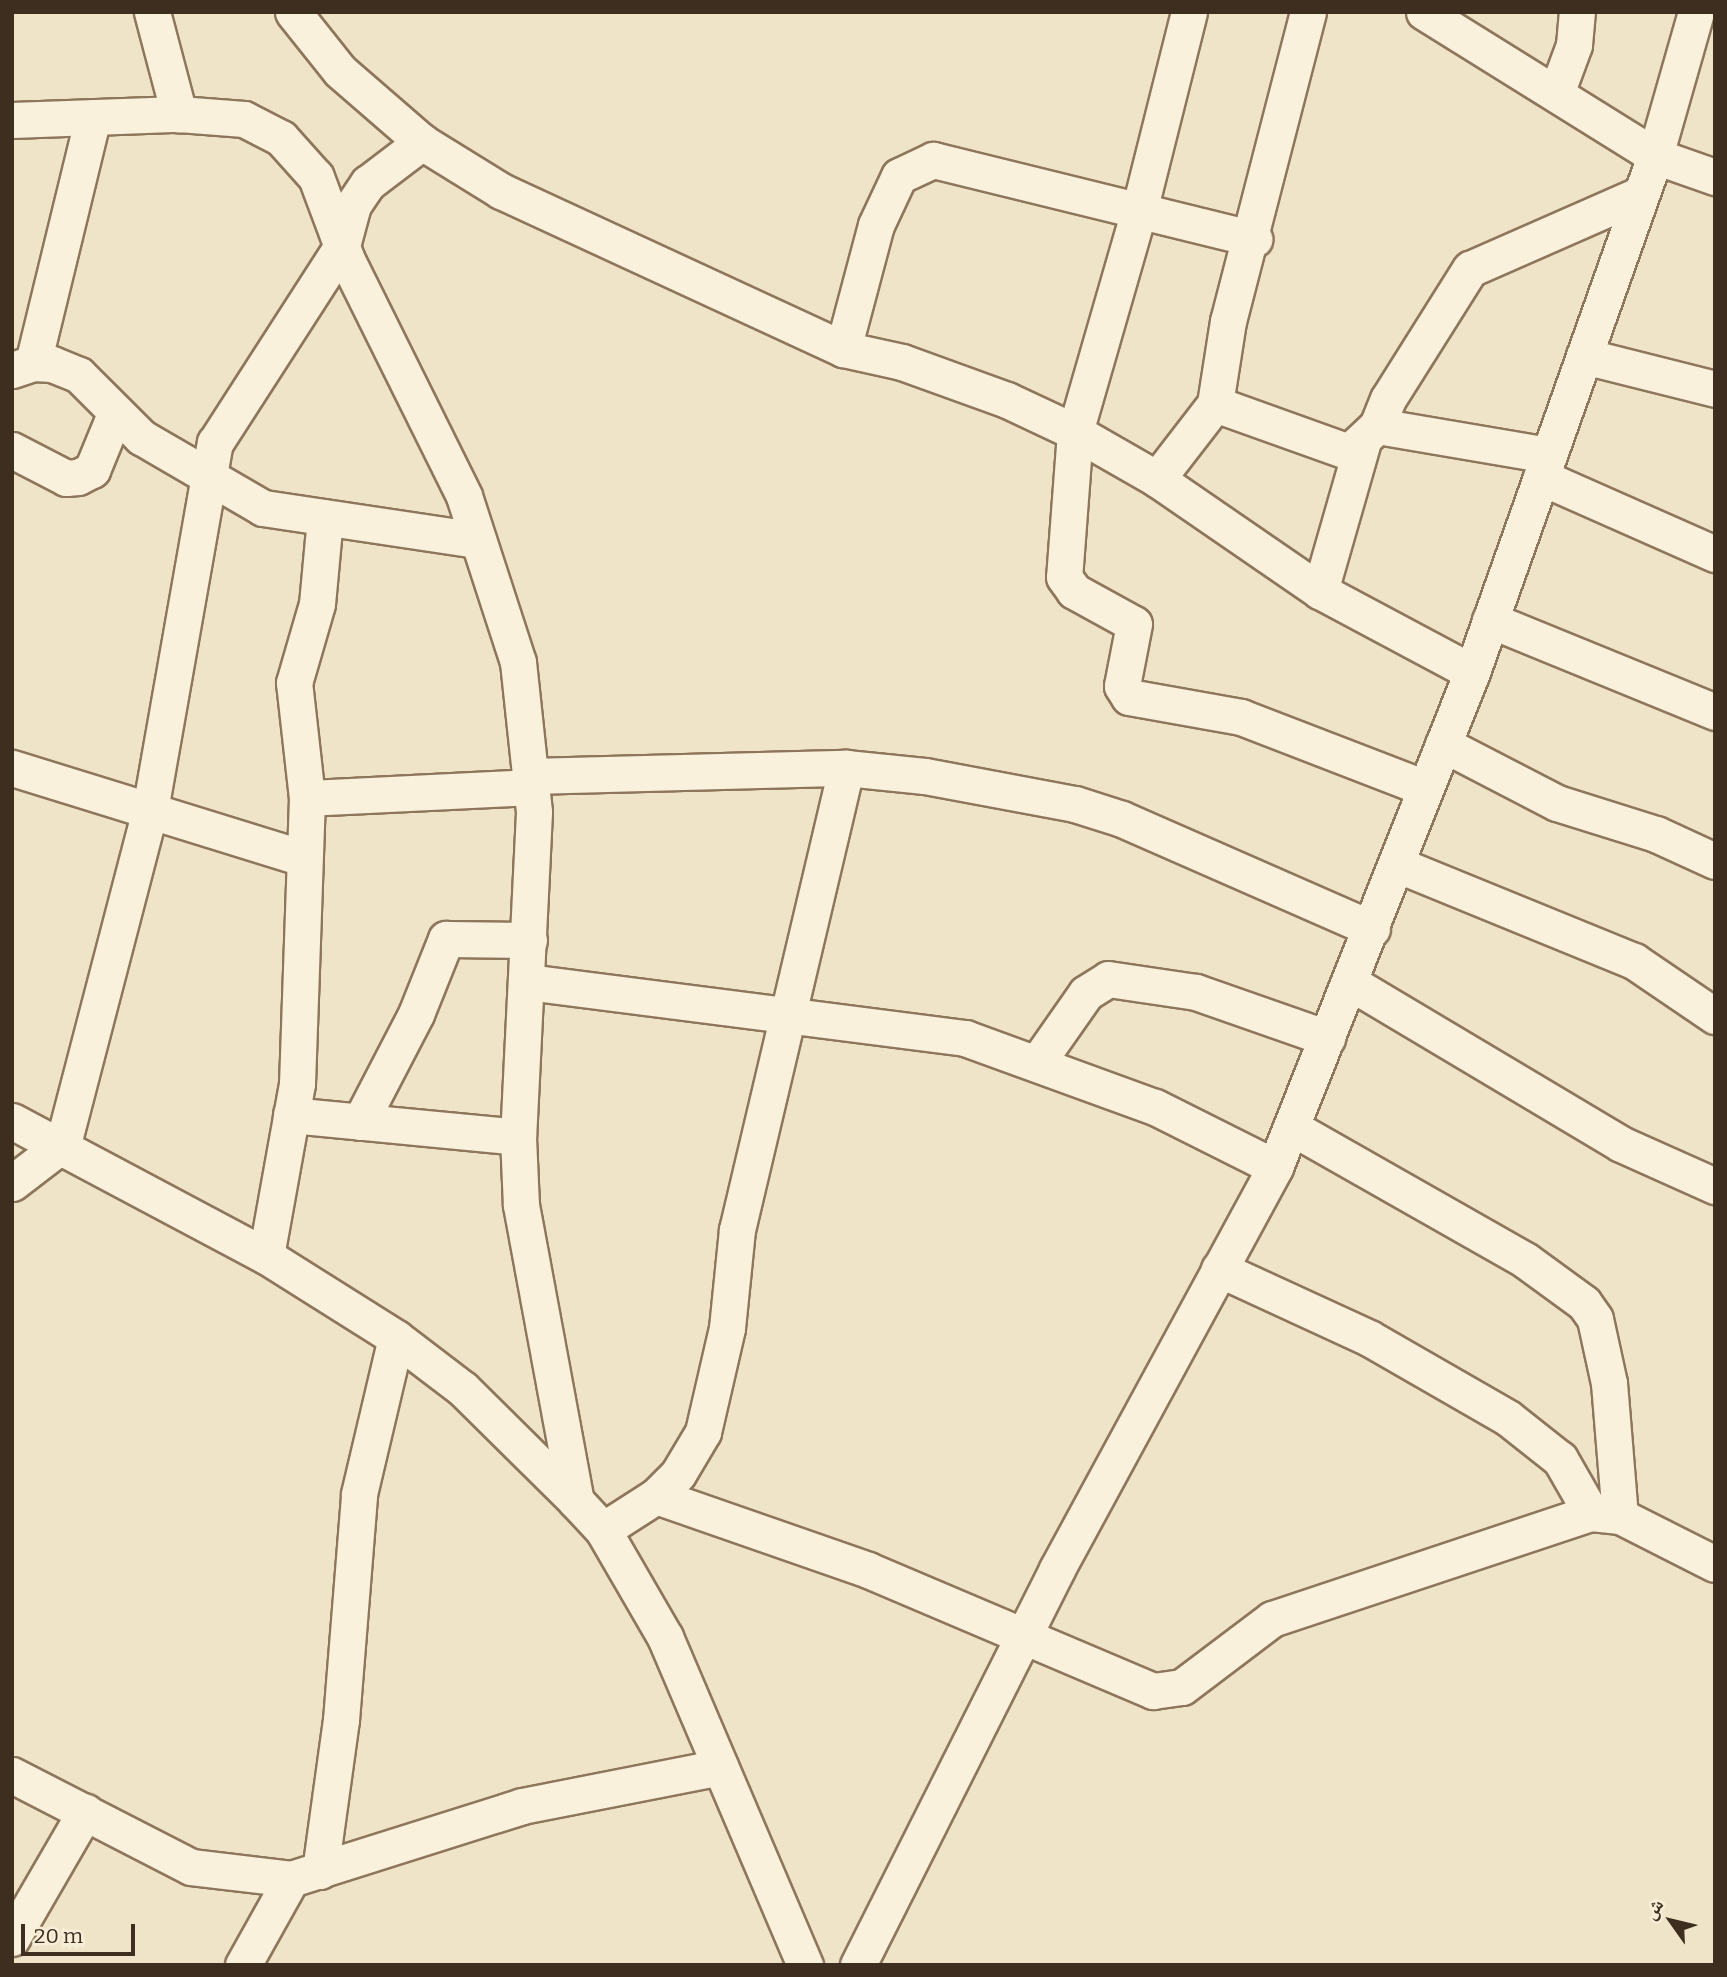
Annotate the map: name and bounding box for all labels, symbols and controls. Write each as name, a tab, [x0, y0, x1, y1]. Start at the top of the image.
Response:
north arrow	[1636, 1886, 1706, 1956]
text: ش	[1638, 1894, 1668, 1924]
scale bar	[24, 1910, 138, 1954]
text: 20 m	[34, 1923, 83, 1949]

